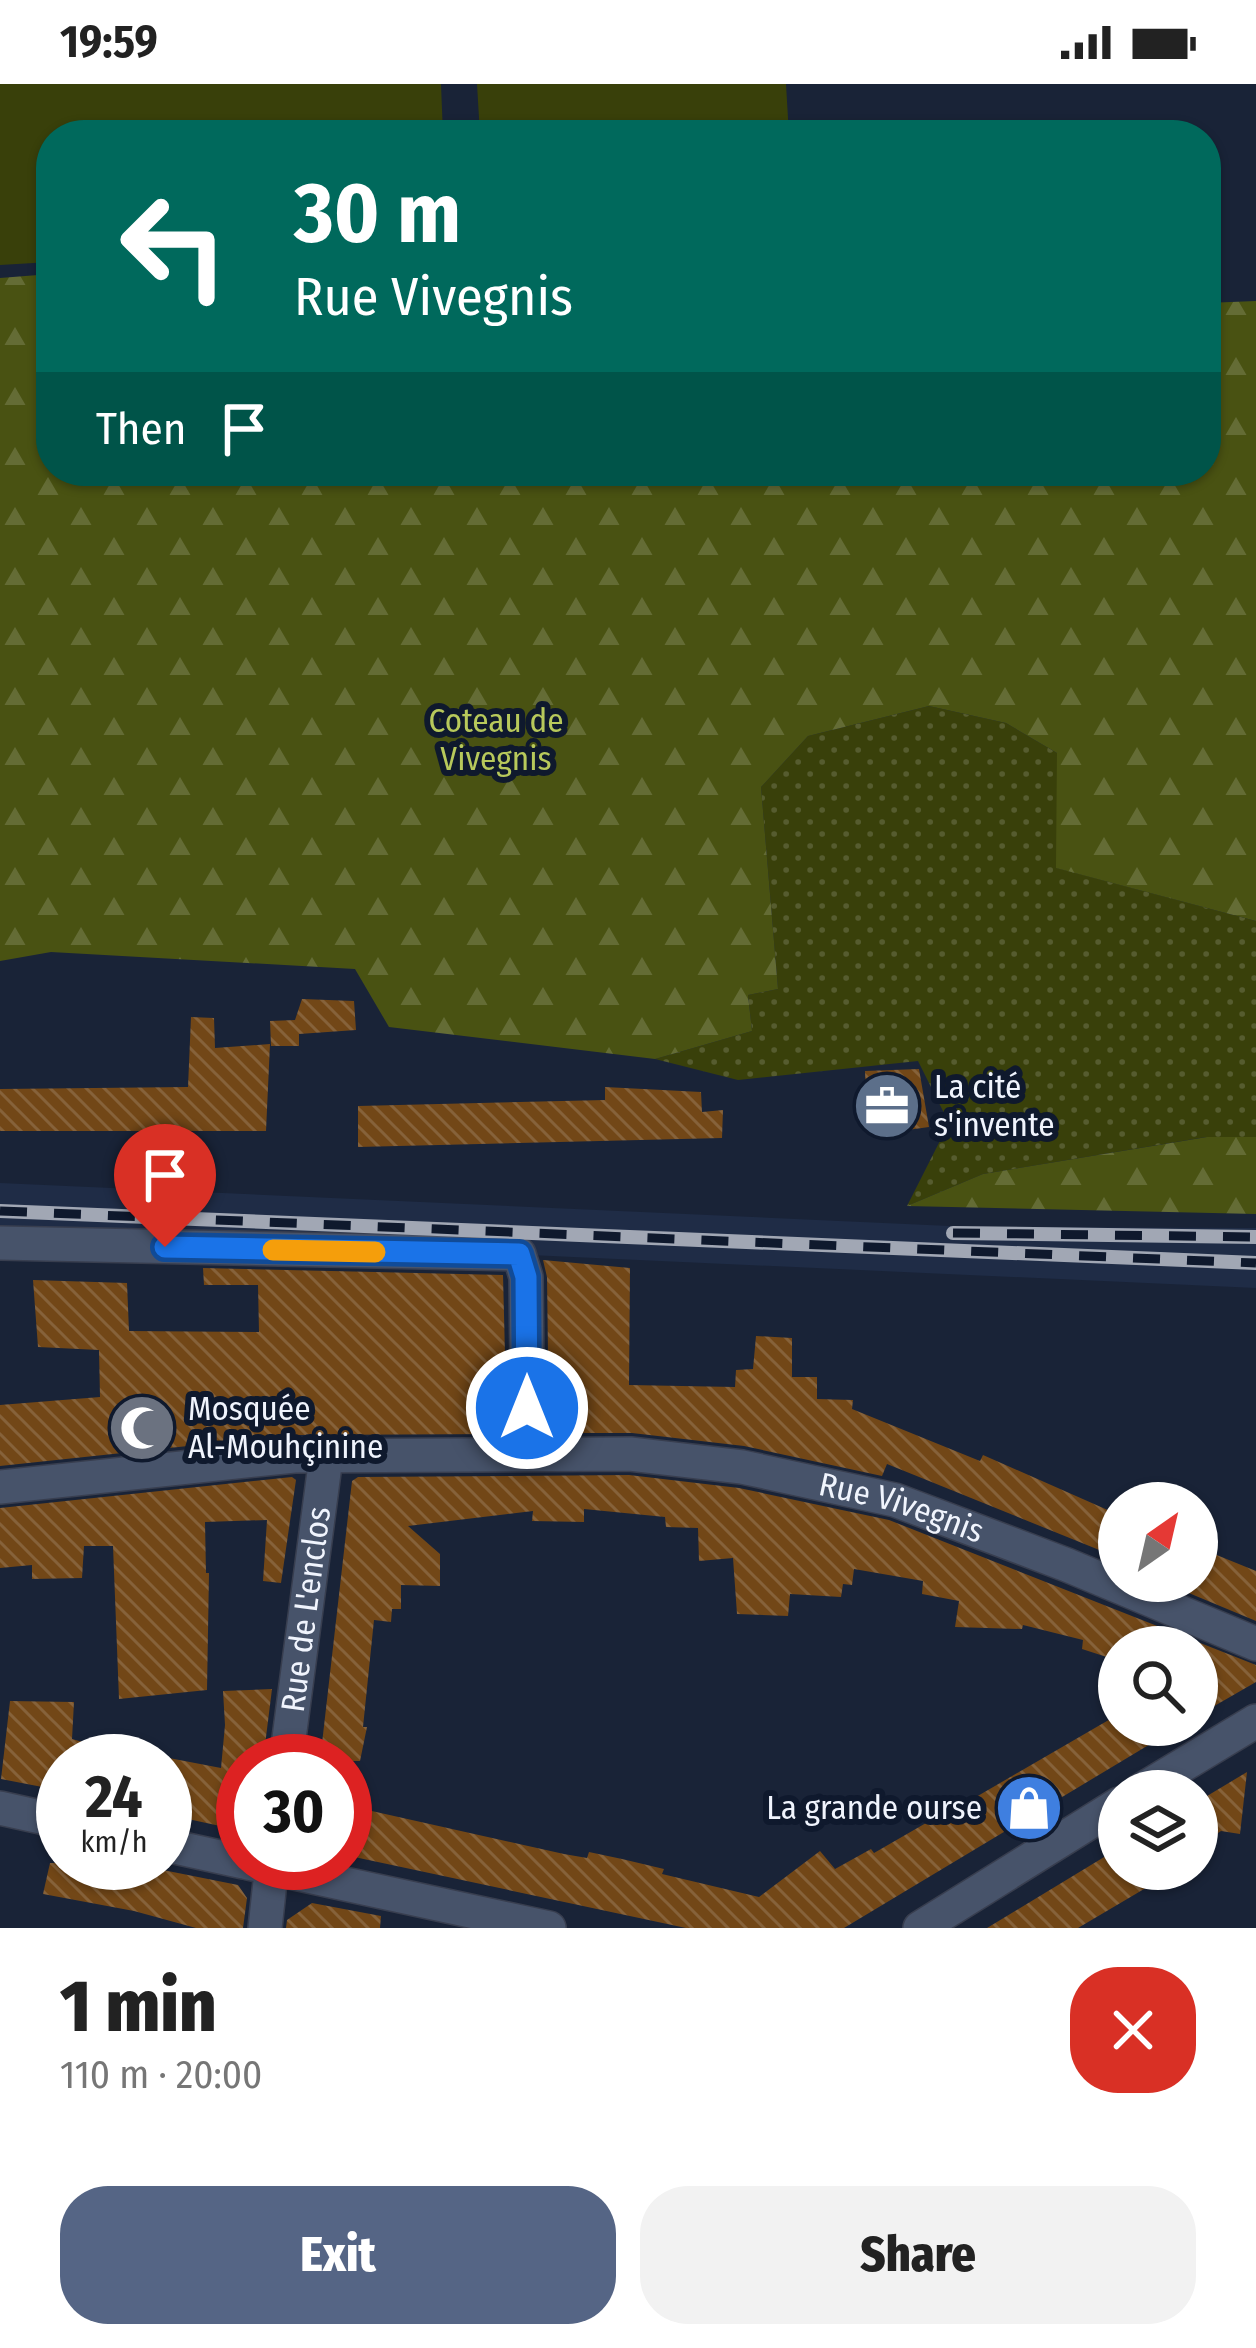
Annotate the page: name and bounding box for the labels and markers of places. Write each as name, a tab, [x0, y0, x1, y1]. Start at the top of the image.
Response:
place label: La cité s'invente	[934, 1067, 1055, 1145]
office icon: La cité s'invente	[852, 1071, 922, 1141]
pin	[114, 1124, 216, 1247]
place label: Mosquée Al-Mouhçinine	[188, 1389, 383, 1467]
mosque icon: Mosquée Al-Mouhçinine	[107, 1393, 177, 1463]
shop icon: La grande ourse	[994, 1773, 1064, 1843]
place label: La grande ourse	[766, 1788, 982, 1828]

